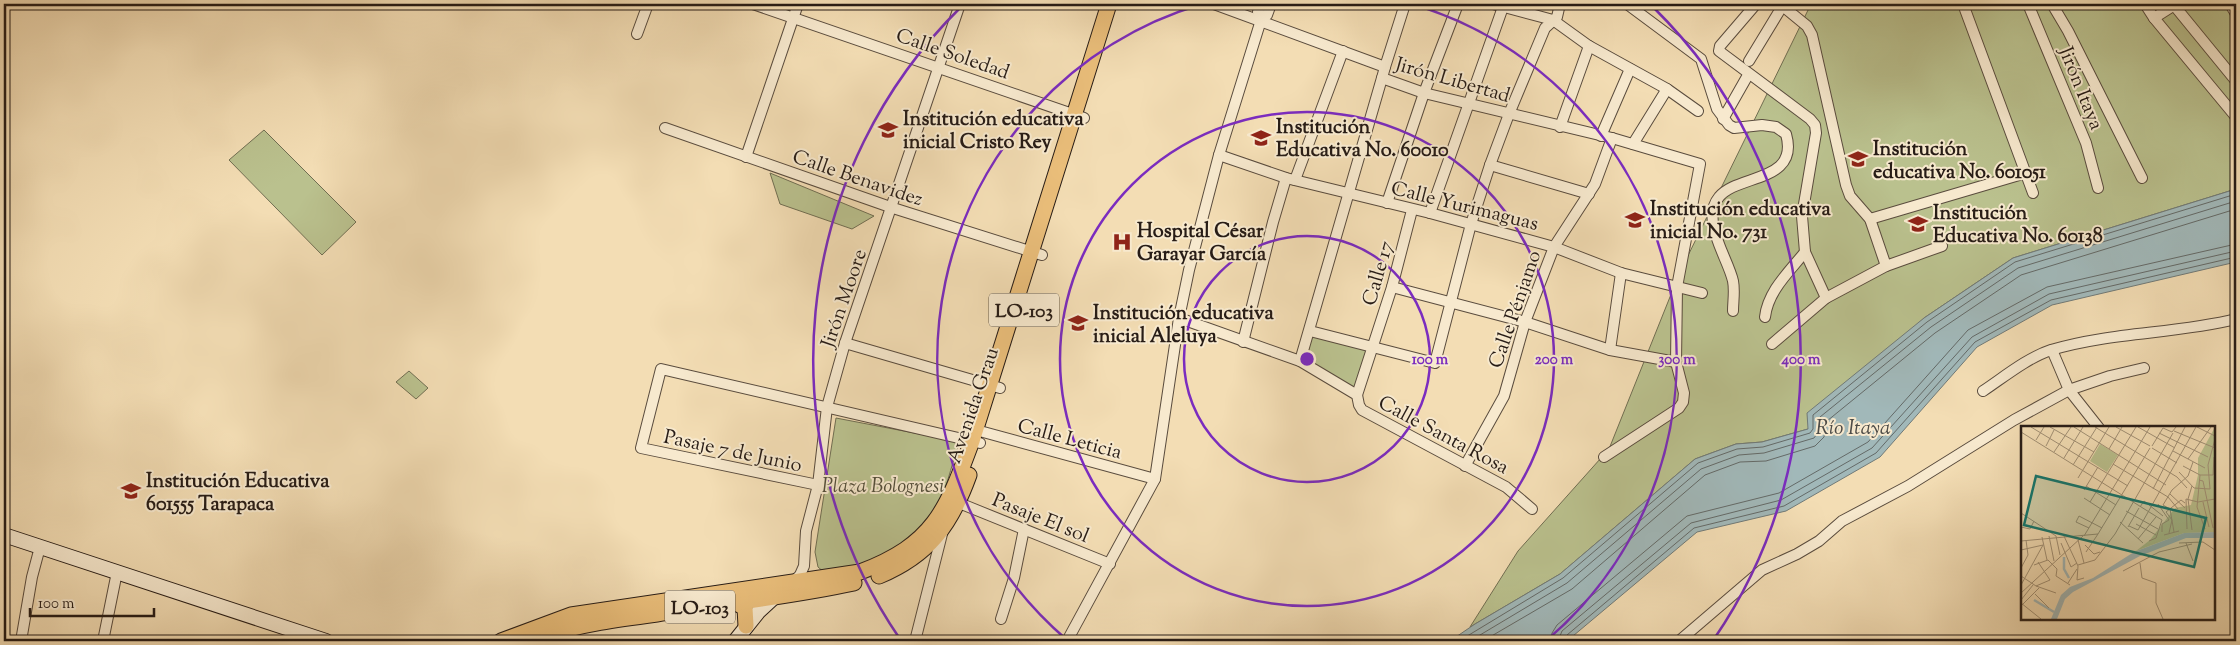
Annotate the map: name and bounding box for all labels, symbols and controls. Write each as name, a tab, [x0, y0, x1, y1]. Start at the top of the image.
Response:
street label: Calle Soledad	[891, 22, 1013, 88]
street label: Jirón Itaya	[2049, 42, 2110, 135]
street label: Jirón Libertad	[1391, 51, 1513, 112]
place label: Institución educativa inicial Cristo Rey	[903, 106, 1085, 158]
place label: Institución Educativa No. 60010	[1276, 114, 1449, 166]
school or university icon: Institución educativa inicial Cristo Rey	[877, 119, 899, 141]
school or university icon: Institución Educativa No. 60010	[1250, 127, 1272, 149]
place label: Institución educativa No. 601051	[1873, 136, 2046, 188]
street label: Calle Benavidez	[788, 143, 926, 215]
school or university icon: Institución educativa No. 601051	[1847, 148, 1869, 170]
street label: Calle Yurimaguas	[1388, 175, 1541, 240]
place label: Institución educativa inicial No. 731	[1650, 196, 1832, 248]
place label: Institución Educativa No. 60138	[1933, 200, 2103, 252]
school or university icon: Institución educativa inicial No. 731	[1624, 209, 1646, 231]
school or university icon: Institución Educativa No. 60138	[1907, 213, 1929, 235]
place label: Hospital César Garayar García	[1137, 218, 1267, 270]
hospital icon: Hospital César Garayar García	[1111, 231, 1133, 253]
street label: Calle 17	[1356, 238, 1402, 310]
street label: Jirón Moore	[815, 246, 876, 353]
street label: Calle Pénjamo	[1483, 247, 1550, 373]
road number: LO-103	[989, 294, 1059, 326]
place label: Institución educativa inicial Aleluya	[1093, 300, 1275, 352]
school or university icon: Institución educativa inicial Aleluya	[1067, 312, 1089, 334]
street label: Avenida Grau	[941, 344, 1008, 468]
centre of rings	[1298, 350, 1316, 368]
text: 100 m	[1412, 350, 1449, 371]
text: 200 m	[1535, 350, 1574, 371]
text: 300 m	[1658, 350, 1696, 371]
text: 400 m	[1781, 350, 1821, 371]
street label: Calle Santa Rosa	[1372, 389, 1513, 483]
street label: Calle Leticia	[1014, 413, 1125, 468]
water label: Río Itaya	[1815, 414, 1891, 444]
street label: Pasaje 7 de Junio	[661, 424, 804, 481]
inset map	[2021, 426, 2215, 620]
place label: Institución Educativa 601555 Tarapaca	[146, 468, 330, 520]
park label: Plaza Bolognesi	[822, 473, 944, 502]
school or university icon: Institución Educativa 601555 Tarapaca	[120, 480, 142, 502]
street label: Pasaje El sol	[987, 487, 1093, 552]
scale bar	[30, 585, 154, 617]
road number: LO-103	[665, 590, 735, 624]
text: 100 m	[38, 594, 75, 615]

